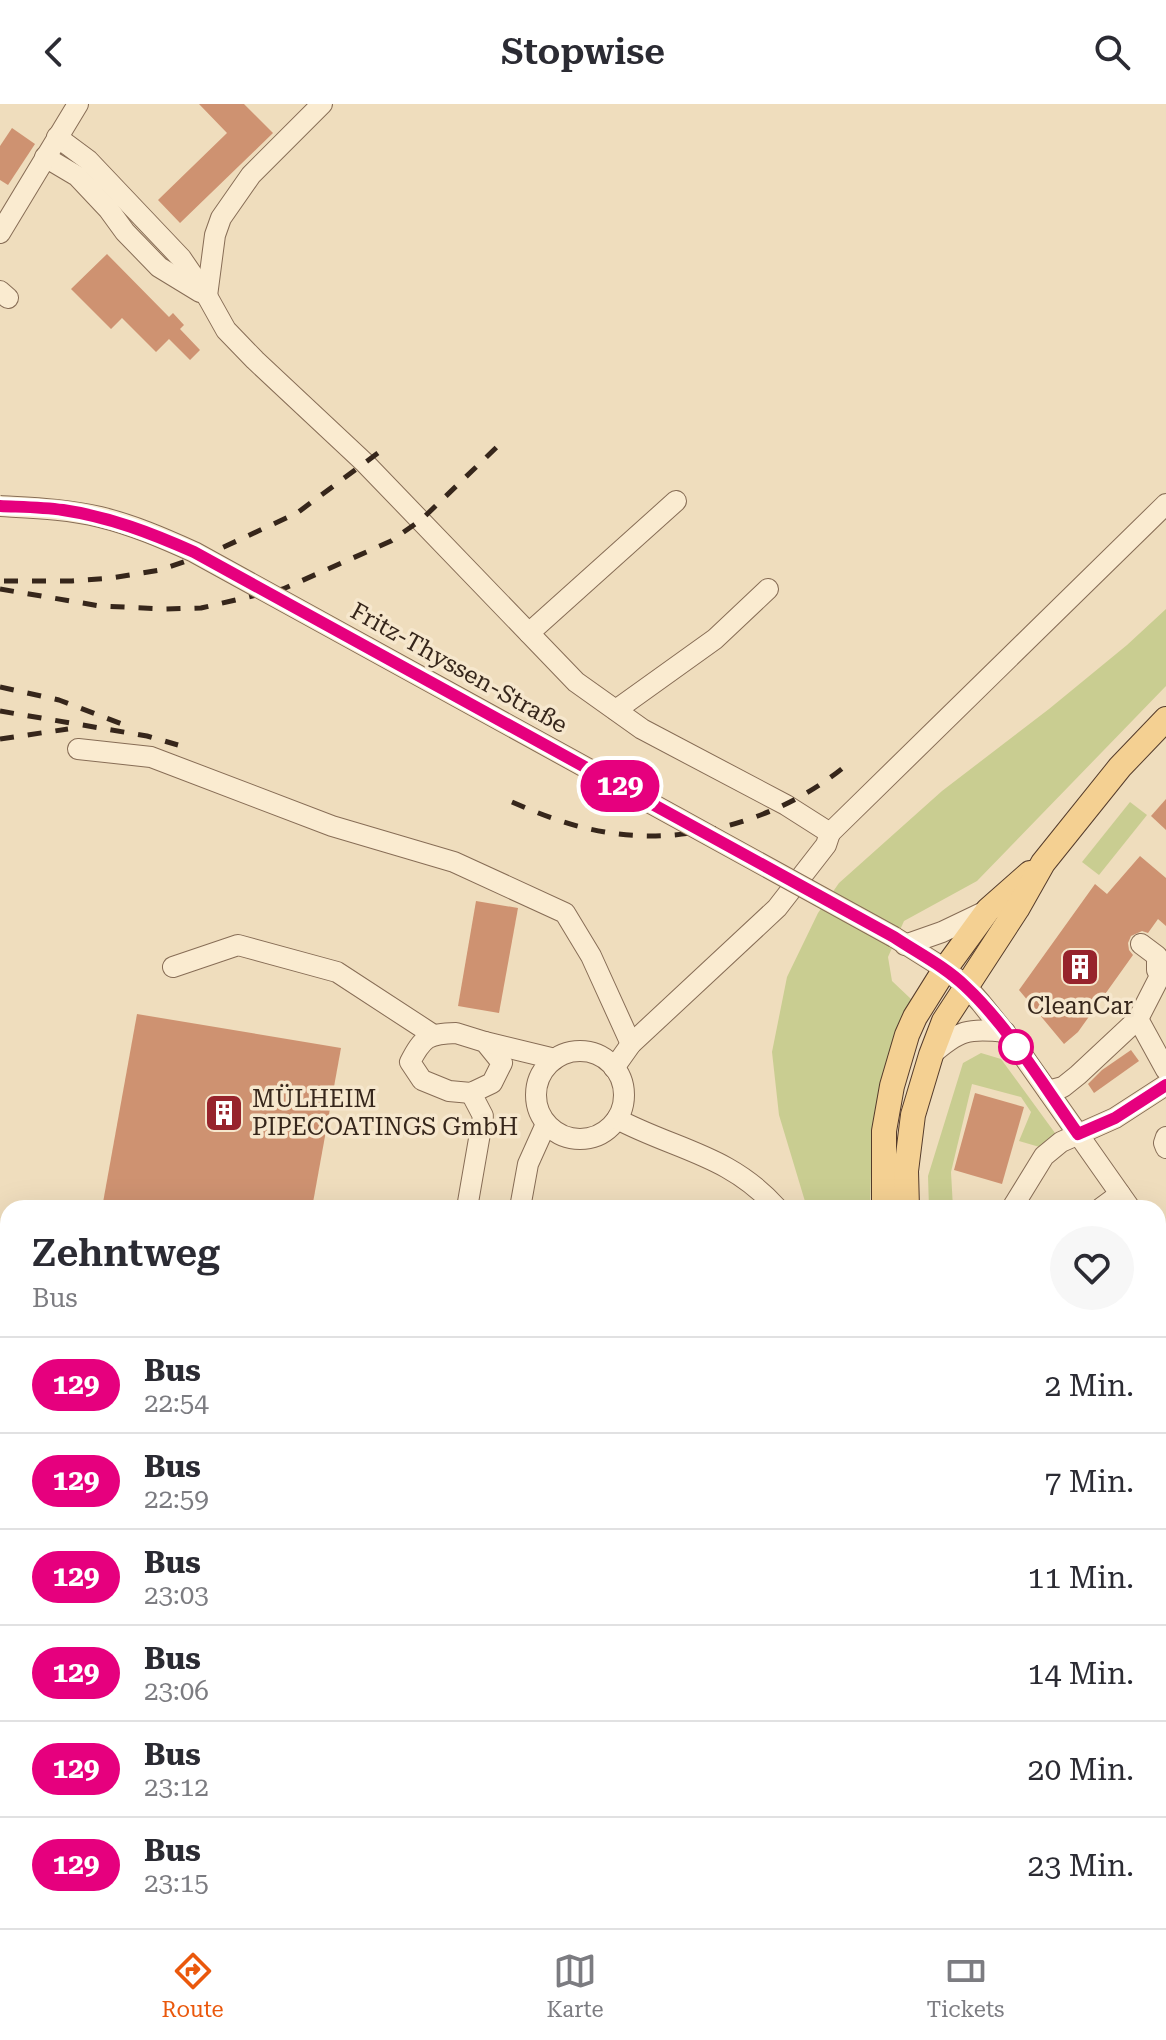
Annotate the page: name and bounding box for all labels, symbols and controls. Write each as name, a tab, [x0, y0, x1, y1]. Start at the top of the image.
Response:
icon: back	[32, 30, 76, 74]
icon: search	[1090, 30, 1134, 74]
text: Stopwise	[501, 31, 665, 73]
street label: Fritz-Thyssen-Straße	[346, 597, 572, 739]
line badge: 129	[574, 760, 666, 812]
text: 129	[596, 769, 644, 802]
building icon: CleanCar	[1059, 946, 1101, 988]
place label: CleanCar	[1027, 992, 1133, 1020]
unlabelled marker	[999, 1030, 1033, 1064]
place label: MÜLHEIM PIPECOATINGS GmbH	[252, 1084, 518, 1141]
building icon: MÜLHEIM PIPECOATINGS GmbH	[203, 1092, 245, 1134]
button: heart	[1050, 1226, 1134, 1310]
text: Zehntweg	[32, 1231, 220, 1275]
text: Bus	[32, 1283, 78, 1313]
text: Bus	[144, 1353, 201, 1388]
text: 129	[52, 1368, 100, 1401]
text: 2 Min.	[1044, 1368, 1134, 1403]
text: 22:54	[144, 1388, 209, 1418]
text: Bus	[144, 1449, 201, 1484]
text: 129	[52, 1464, 100, 1497]
text: 7 Min.	[1044, 1464, 1134, 1499]
text: 22:59	[144, 1484, 209, 1514]
text: Bus	[144, 1545, 201, 1580]
text: 129	[52, 1560, 100, 1593]
text: 11 Min.	[1028, 1560, 1134, 1595]
text: 23:03	[144, 1580, 209, 1610]
text: Bus	[144, 1641, 201, 1676]
text: 129	[52, 1656, 100, 1689]
text: 14 Min.	[1028, 1656, 1134, 1691]
text: 23:06	[144, 1676, 209, 1706]
text: Bus	[144, 1737, 201, 1772]
text: 129	[52, 1752, 100, 1785]
text: 20 Min.	[1028, 1752, 1134, 1787]
text: 23:12	[144, 1772, 209, 1802]
text: Bus	[144, 1833, 201, 1868]
text: 129	[52, 1848, 100, 1881]
text: 23 Min.	[1028, 1848, 1134, 1883]
text: 23:15	[144, 1868, 209, 1898]
tab: Route	[161, 1949, 224, 2022]
tab: Karte	[547, 1949, 604, 2022]
tab: Tickets	[927, 1949, 1005, 2022]

